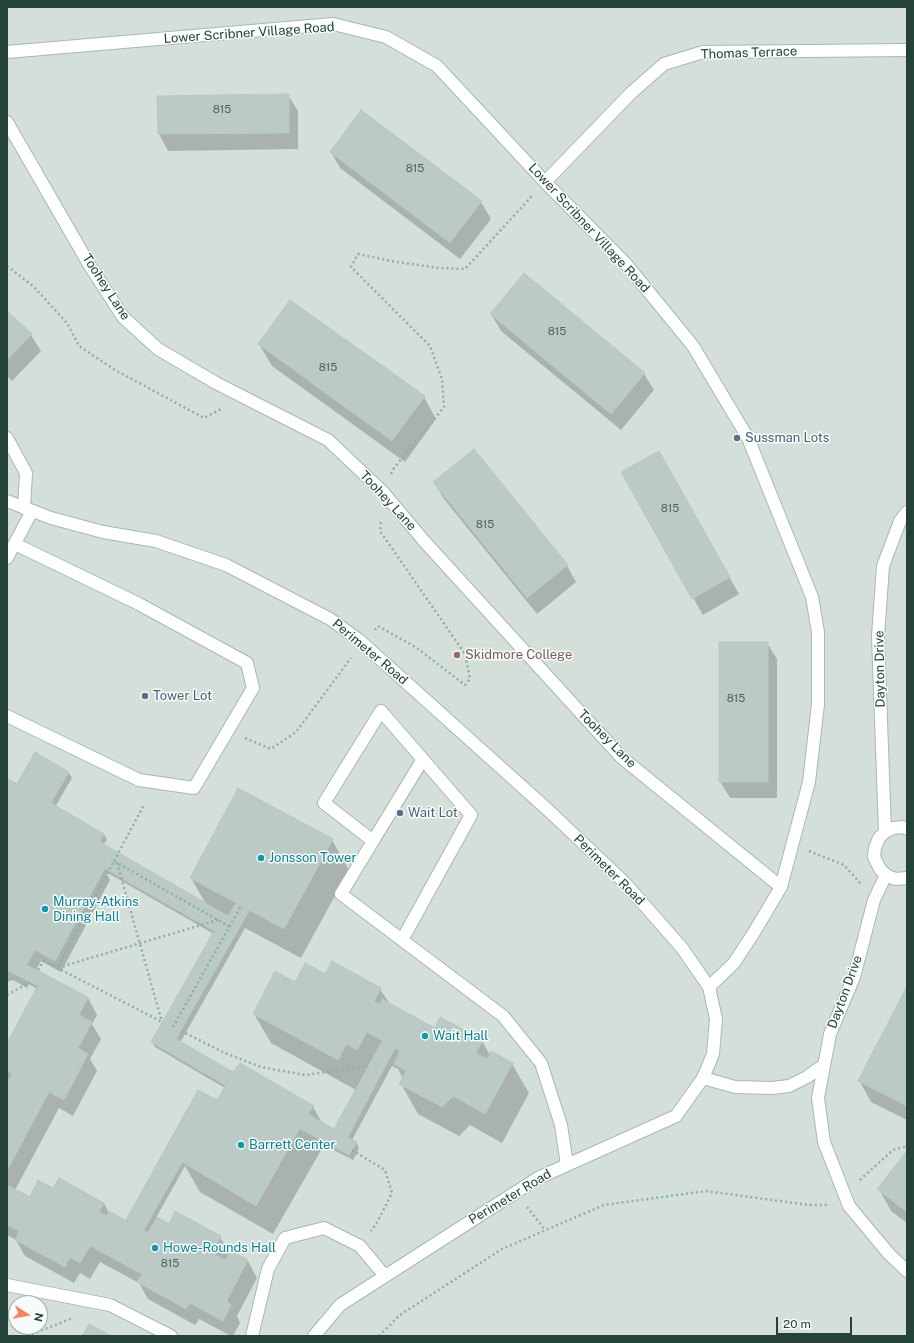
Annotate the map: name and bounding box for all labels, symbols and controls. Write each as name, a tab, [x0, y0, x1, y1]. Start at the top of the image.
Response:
street label: Lower Scribner Village Road	[163, 19, 335, 47]
street label: Thomas Terrace	[701, 44, 797, 62]
house number: 815	[213, 103, 231, 117]
street label: Lower Scribner Village Road	[525, 160, 653, 296]
house number: 815	[406, 162, 424, 176]
street label: Toohey Lane	[79, 251, 133, 323]
house number: 815	[548, 325, 566, 339]
house number: 815	[319, 361, 337, 375]
place label: Sussman Lots	[745, 430, 829, 446]
marker: Sussman Lots	[732, 433, 742, 443]
street label: Toohey Lane	[356, 468, 420, 534]
house number: 815	[661, 502, 679, 516]
house number: 815	[476, 518, 494, 532]
street label: Perimeter Road	[329, 616, 411, 688]
street label: Dayton Drive	[872, 630, 888, 708]
place label: Skidmore College	[465, 647, 572, 663]
marker: Skidmore College	[452, 650, 462, 660]
place label: Tower Lot	[153, 688, 212, 704]
marker: Tower Lot	[140, 691, 150, 701]
house number: 815	[727, 692, 745, 706]
street label: Toohey Lane	[575, 707, 639, 771]
place label: Wait Lot	[408, 805, 458, 821]
marker: Wait Lot	[395, 808, 405, 818]
street label: Perimeter Road	[570, 831, 648, 909]
place label: Jonsson Tower	[269, 850, 357, 866]
marker: Jonsson Tower	[256, 853, 266, 863]
place label: Murray-Atkins Dining Hall	[53, 894, 139, 925]
marker: Murray-Atkins Dining Hall	[40, 904, 50, 914]
street label: Dayton Drive	[825, 953, 865, 1031]
place label: Wait Hall	[433, 1028, 488, 1044]
marker: Wait Hall	[420, 1031, 430, 1041]
place label: Barrett Center	[249, 1137, 336, 1153]
marker: Barrett Center	[236, 1140, 246, 1150]
street label: Perimeter Road	[466, 1166, 554, 1228]
place label: Howe-Rounds Hall	[163, 1240, 276, 1256]
marker: Howe-Rounds Hall	[150, 1243, 160, 1253]
house number: 815	[161, 1257, 179, 1271]
north arrow	[8, 1295, 48, 1335]
scale bar	[778, 1309, 854, 1335]
text: N	[32, 1312, 46, 1323]
text: 20 m	[783, 1317, 811, 1331]

